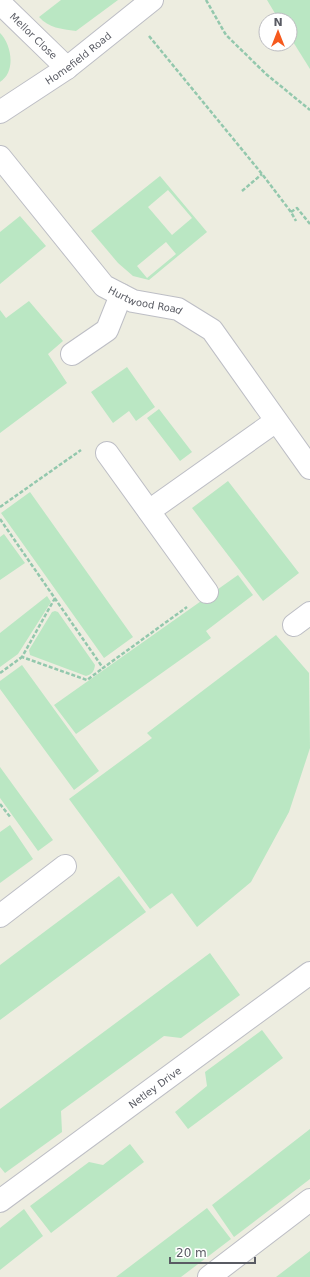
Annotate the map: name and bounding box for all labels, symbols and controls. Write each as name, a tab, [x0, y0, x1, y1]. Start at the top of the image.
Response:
street label: Mellor Close	[8, 11, 59, 61]
north arrow	[258, 12, 298, 52]
text: N	[273, 16, 283, 29]
street label: Homefield Road	[43, 30, 113, 87]
street label: Hurtwood Road	[106, 284, 184, 316]
street label: Netley Drive	[127, 1065, 183, 1111]
scale bar	[170, 1239, 255, 1265]
text: 20 m	[176, 1246, 207, 1260]

